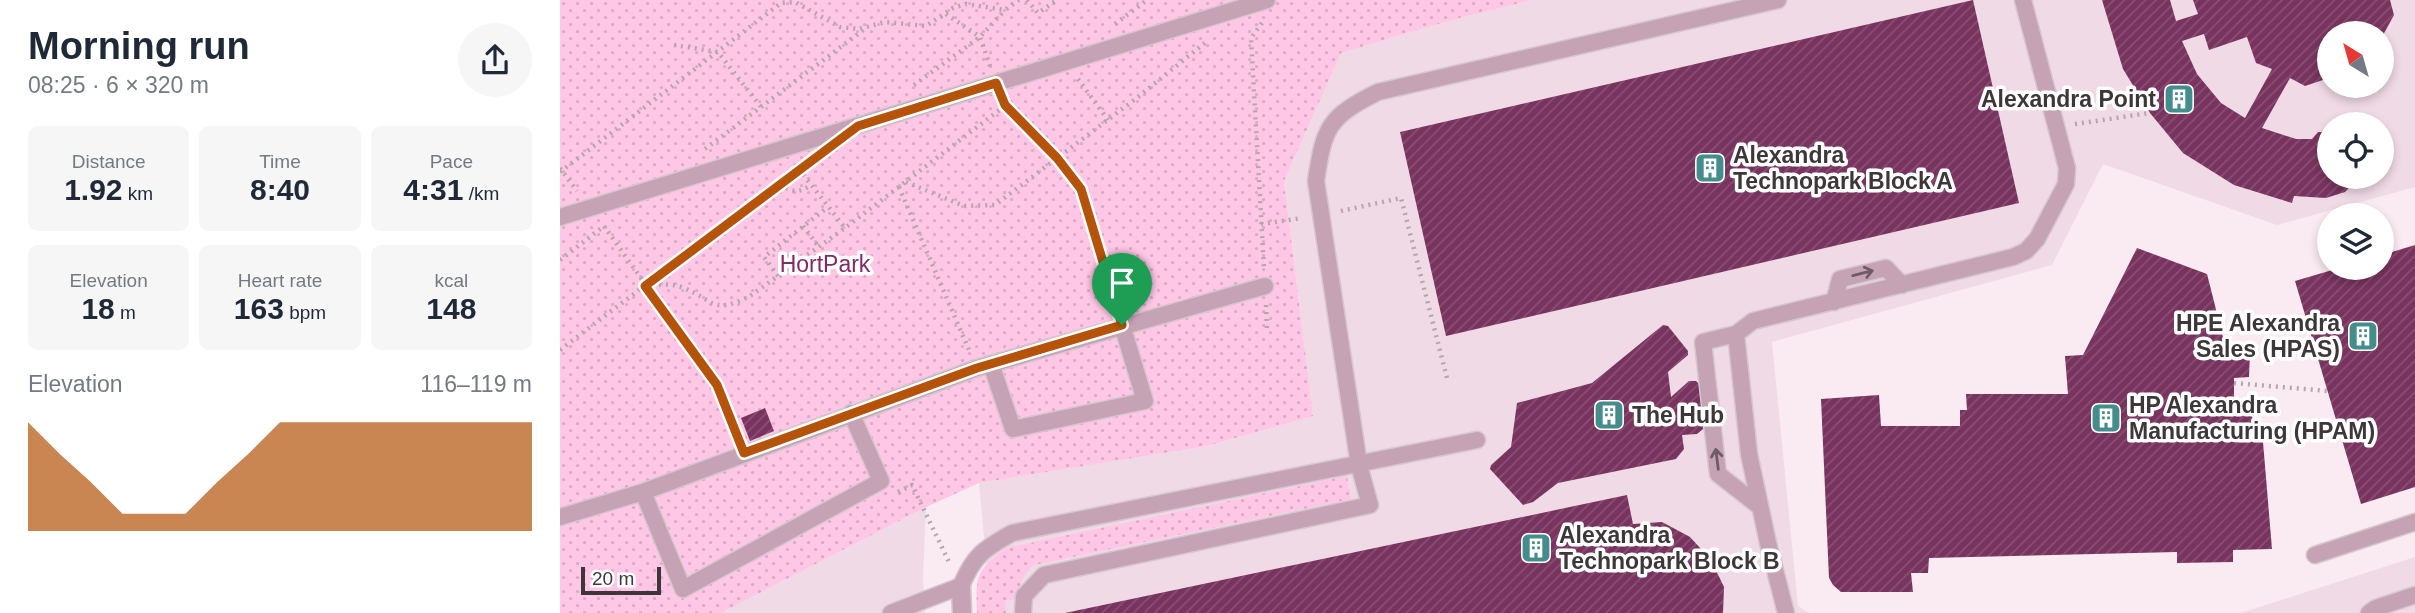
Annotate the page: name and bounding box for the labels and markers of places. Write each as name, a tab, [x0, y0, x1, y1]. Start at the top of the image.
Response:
building icon: Alexandra Point	[2162, 82, 2196, 116]
place label: Alexandra Point	[1981, 86, 2156, 112]
place label: Alexandra Technopark Block A	[1733, 142, 1953, 194]
building icon: Alexandra Technopark Block A	[1693, 151, 1727, 185]
pin	[1092, 253, 1152, 325]
place label: HPE Alexandra Sales (HPAS)	[2176, 310, 2340, 362]
building icon: HPE Alexandra Sales (HPAS)	[2346, 319, 2380, 353]
place label: HP Alexandra Manufacturing (HPAM)	[2129, 392, 2375, 444]
building icon: The Hub	[1592, 398, 1626, 432]
building icon: HP Alexandra Manufacturing (HPAM)	[2089, 401, 2123, 435]
place label: The Hub	[1632, 402, 1724, 428]
place label: Alexandra Technopark Block B	[1559, 522, 1780, 574]
building icon: Alexandra Technopark Block B	[1519, 531, 1553, 565]

